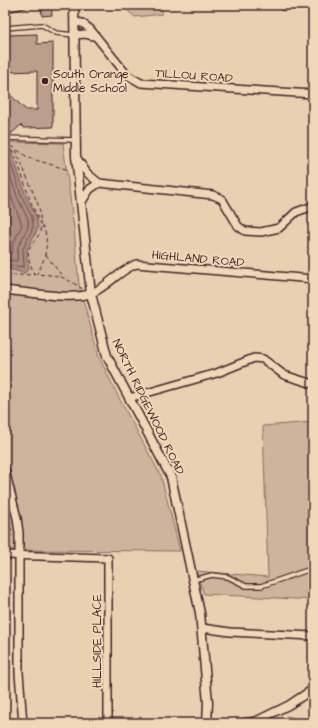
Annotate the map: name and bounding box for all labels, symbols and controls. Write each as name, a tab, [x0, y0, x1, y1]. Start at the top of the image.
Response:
street label: TILLOU ROAD	[155, 65, 233, 87]
place label: South Orange Middle School	[53, 66, 129, 97]
marker: South Orange Middle School	[40, 76, 50, 86]
street label: HIGHLAND ROAD	[151, 246, 245, 272]
street label: NORTH RIDGEWOOD ROAD	[108, 336, 188, 478]
street label: HILLSIDE PLACE	[89, 594, 106, 688]

